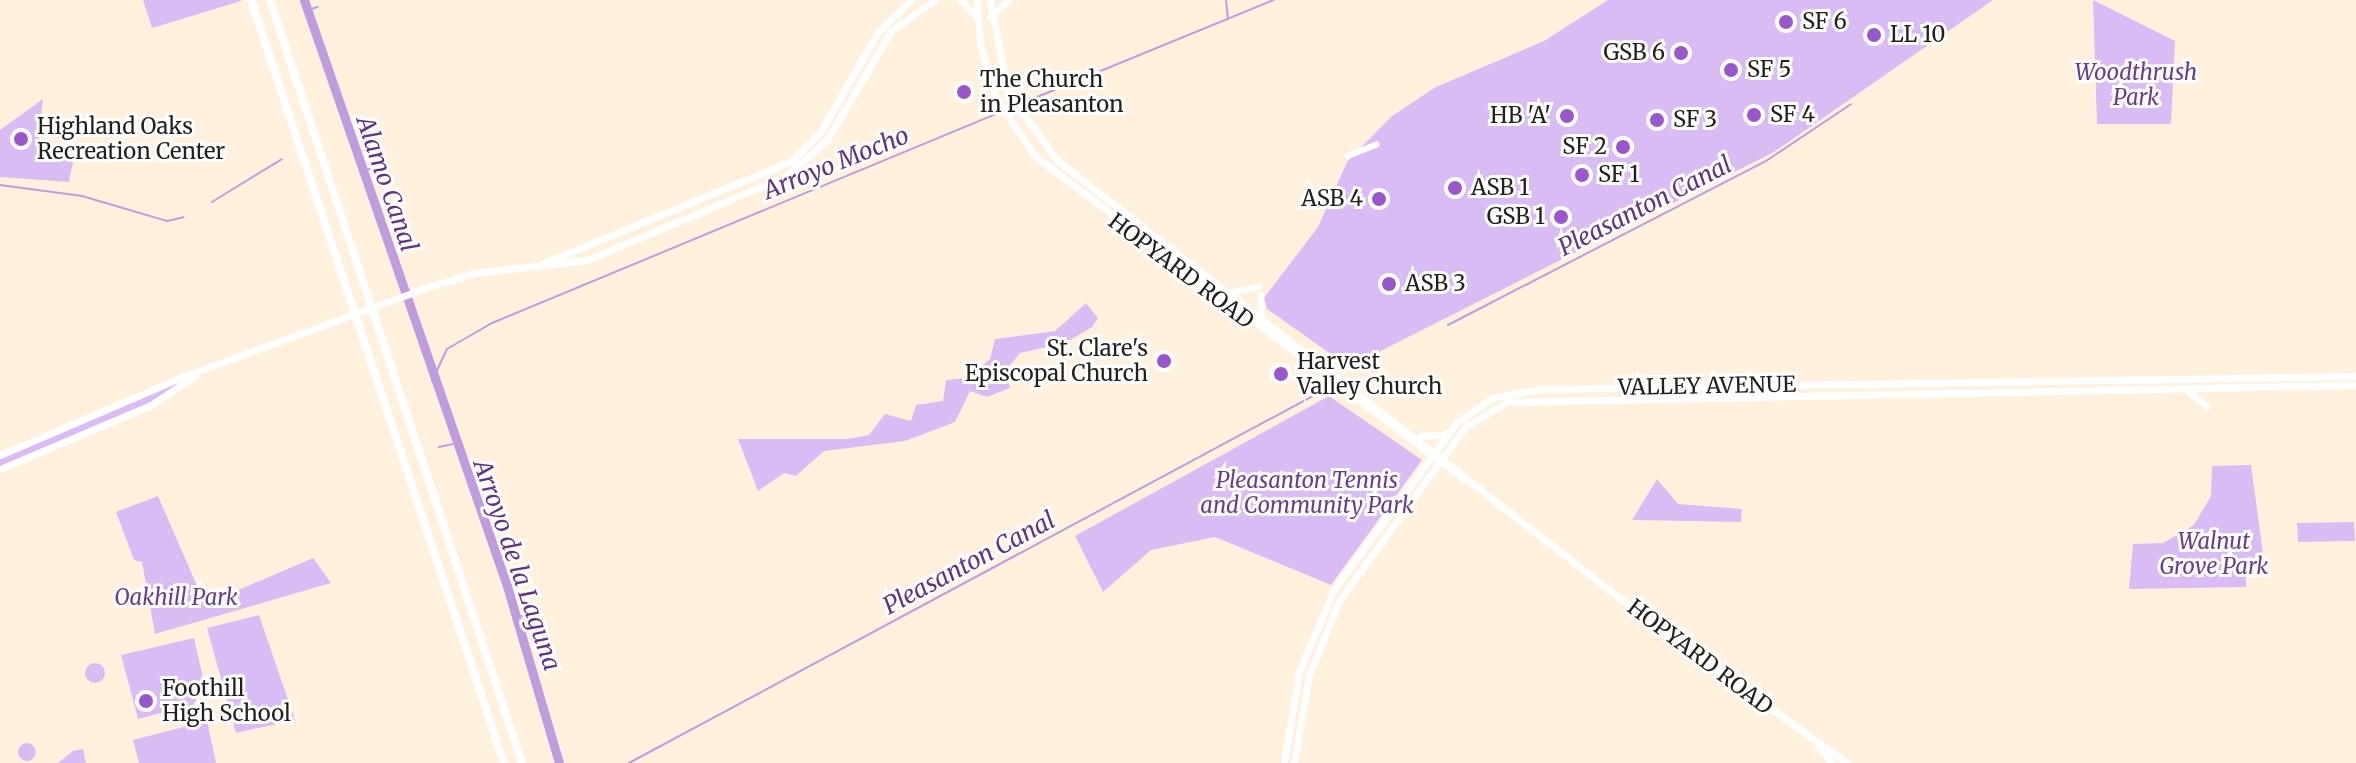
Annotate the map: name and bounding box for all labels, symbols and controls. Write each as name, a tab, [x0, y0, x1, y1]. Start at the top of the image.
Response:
place label: SF 6	[1802, 9, 1847, 35]
marker: SF 6	[1777, 13, 1795, 31]
place label: LL 10	[1890, 22, 1946, 48]
marker: LL 10	[1865, 26, 1883, 44]
place label: GSB 6	[1603, 40, 1665, 66]
marker: GSB 6	[1672, 44, 1690, 62]
place label: SF 5	[1747, 57, 1791, 83]
park label: Woodthrush Park	[2075, 59, 2197, 110]
marker: SF 5	[1722, 61, 1740, 79]
place label: The Church in Pleasanton	[980, 66, 1124, 118]
marker: The Church in Pleasanton	[955, 83, 973, 101]
place label: SF 4	[1770, 102, 1815, 128]
place label: HB 'A'	[1490, 103, 1551, 129]
marker: SF 4	[1745, 106, 1763, 124]
marker: HB 'A'	[1558, 107, 1576, 125]
place label: SF 3	[1673, 107, 1717, 133]
marker: SF 3	[1648, 111, 1666, 129]
water label: Alamo Canal	[350, 112, 424, 256]
place label: Highland Oaks Recreation Center	[37, 113, 225, 164]
water label: Arroyo Mocho	[759, 121, 913, 205]
marker: Highland Oaks Recreation Center	[12, 130, 30, 148]
place label: SF 2	[1562, 134, 1607, 160]
marker: SF 2	[1614, 138, 1632, 156]
water label: Pleasanton Canal	[1554, 150, 1736, 262]
place label: SF 1	[1598, 162, 1640, 188]
marker: SF 1	[1573, 166, 1591, 184]
place label: ASB 1	[1471, 175, 1529, 201]
marker: ASB 1	[1446, 179, 1464, 197]
place label: ASB 4	[1301, 186, 1363, 212]
marker: ASB 4	[1370, 190, 1388, 208]
place label: GSB 1	[1487, 204, 1545, 230]
street label: HOPYARD ROAD	[1103, 208, 1259, 334]
marker: GSB 1	[1552, 208, 1570, 226]
place label: ASB 3	[1405, 271, 1466, 297]
marker: ASB 3	[1380, 275, 1398, 293]
place label: St. Clare's Episcopal Church	[965, 335, 1148, 386]
place label: Harvest Valley Church	[1297, 348, 1442, 400]
marker: St. Clare's Episcopal Church	[1155, 352, 1173, 370]
marker: Harvest Valley Church	[1272, 365, 1290, 383]
street label: VALLEY AVENUE	[1618, 371, 1796, 401]
water label: Arroyo de la Laguna	[467, 456, 567, 674]
park label: Pleasanton Tennis and Community Park	[1200, 467, 1414, 518]
water label: Pleasanton Canal	[878, 506, 1060, 620]
park label: Walnut Grove Park	[2160, 528, 2268, 580]
park label: Oakhill Park	[114, 585, 238, 611]
street label: HOPYARD ROAD	[1622, 594, 1778, 720]
place label: Foothill High School	[162, 675, 291, 726]
marker: Foothill High School	[137, 692, 155, 710]

